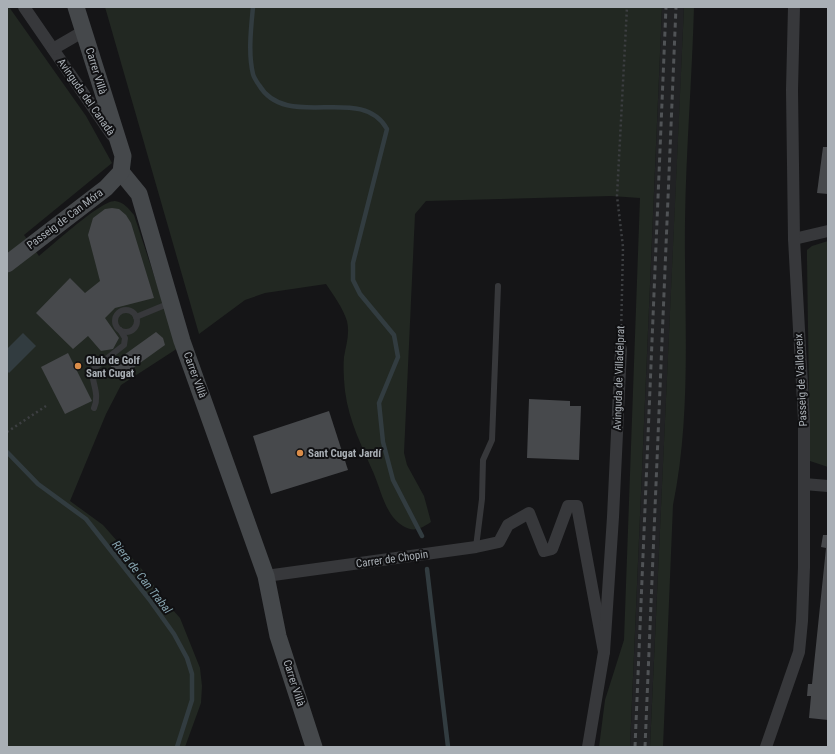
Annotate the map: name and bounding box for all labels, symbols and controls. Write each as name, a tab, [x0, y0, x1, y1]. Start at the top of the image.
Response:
street label: Carrer Villà	[83, 46, 109, 96]
street label: Avinguda del Canadà	[55, 56, 117, 138]
street label: Passeig de Can Móra	[24, 186, 106, 252]
street label: Avinguda de Villadelprat	[611, 325, 627, 431]
street label: Passeig de Valldoreix	[792, 333, 810, 427]
street label: Carrer Villà	[181, 350, 209, 400]
place label: Club de Golf Sant Cugat	[86, 354, 140, 380]
marker: Club de Golf Sant Cugat	[73, 361, 83, 371]
place label: Sant Cugat Jardí	[308, 447, 382, 460]
marker: Sant Cugat Jardí	[295, 448, 305, 458]
water label: Riera de Can Trabal	[109, 538, 175, 617]
street label: Carrer de Chopin	[355, 548, 429, 570]
street label: Carrer Villà	[280, 658, 308, 708]

